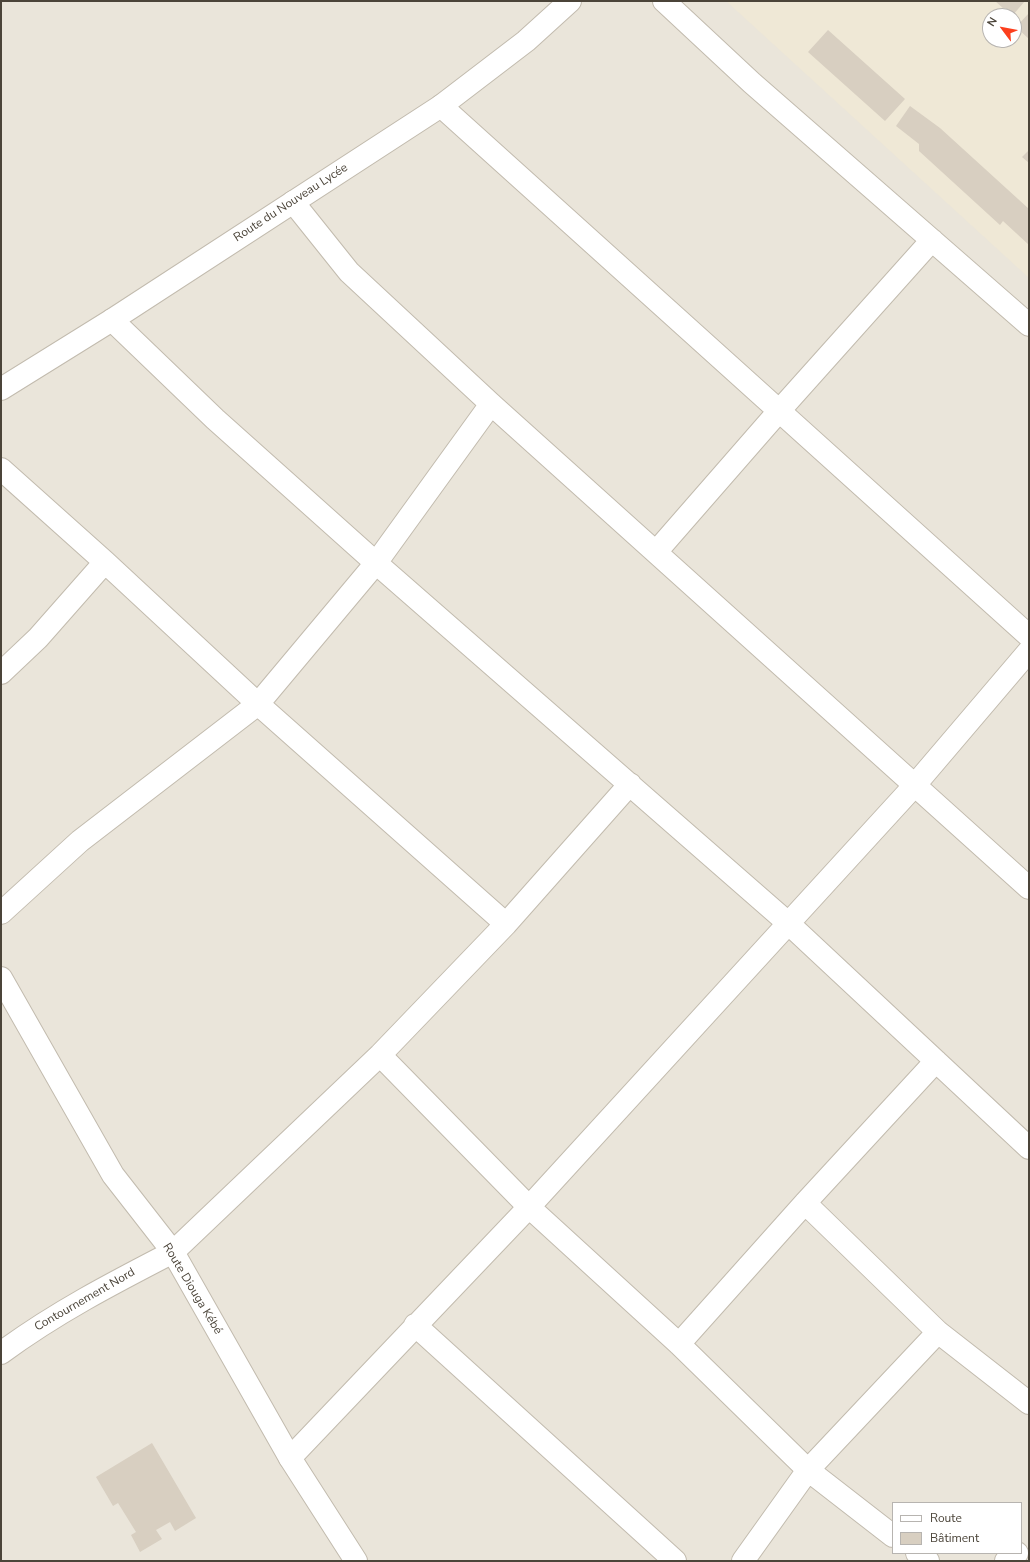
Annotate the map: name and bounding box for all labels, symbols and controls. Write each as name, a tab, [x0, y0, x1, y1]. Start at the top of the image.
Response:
north arrow	[982, 8, 1022, 48]
text: N	[984, 14, 1001, 29]
street label: Route du Nouveau Lycée	[231, 161, 351, 245]
street label: Route Diouga Kébé	[159, 1241, 225, 1337]
street label: Contournement Nord	[32, 1265, 138, 1335]
legend	[892, 1502, 1022, 1554]
text: Route	[930, 1510, 962, 1526]
text: Bâtiment	[930, 1530, 979, 1546]

